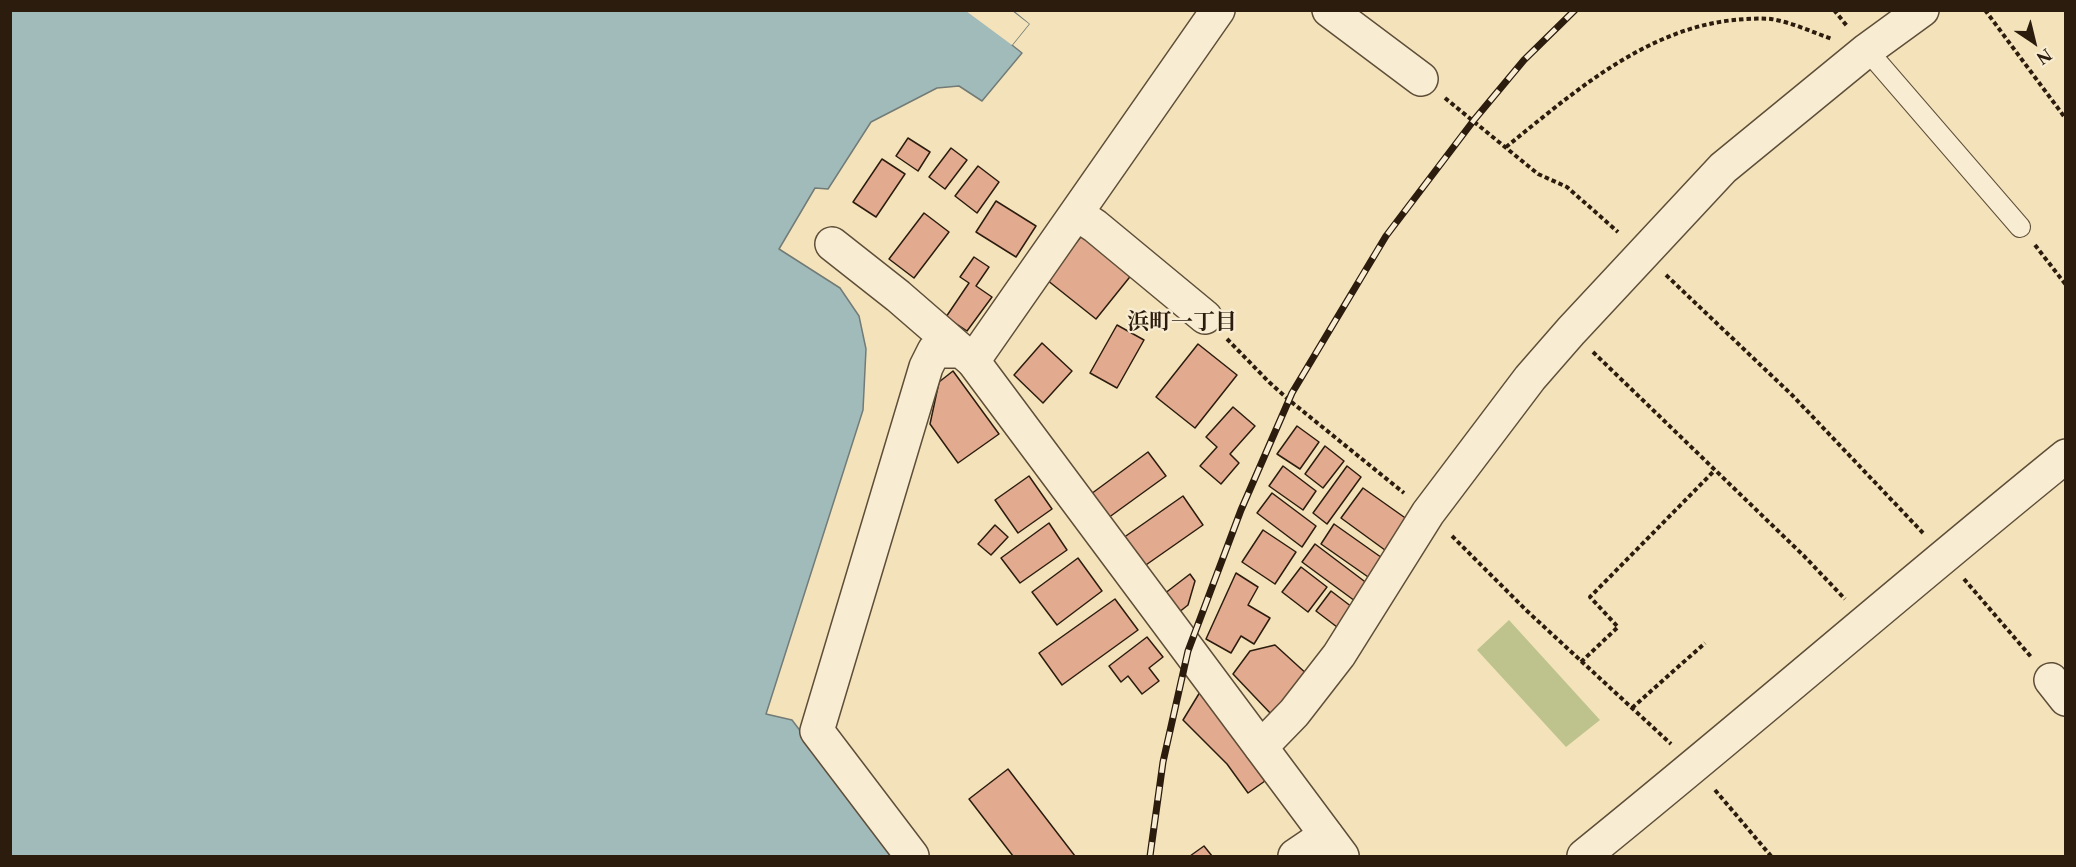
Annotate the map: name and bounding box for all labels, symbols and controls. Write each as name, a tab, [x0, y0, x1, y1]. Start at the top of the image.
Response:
north arrow	[2004, 12, 2064, 72]
text: N	[2033, 45, 2056, 69]
district label: 浜町一丁目	[1127, 310, 1237, 336]

